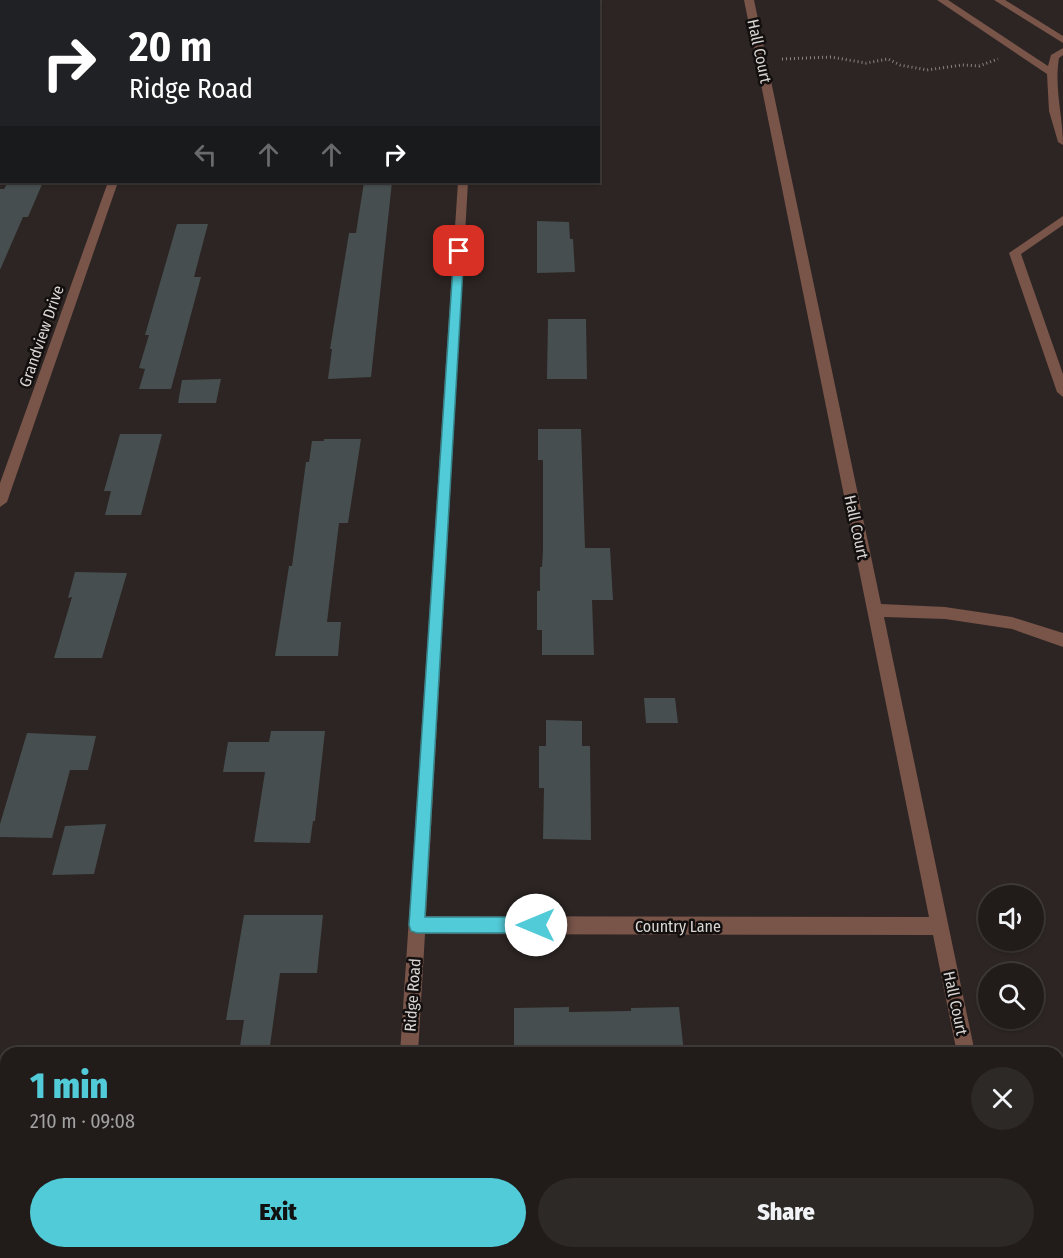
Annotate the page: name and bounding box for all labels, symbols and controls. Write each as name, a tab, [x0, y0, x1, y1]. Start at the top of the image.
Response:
street label: Hall Court	[743, 17, 776, 86]
text: 20 m	[129, 22, 212, 72]
icon: right	[30, 24, 108, 102]
text: Ridge Road	[129, 73, 253, 105]
icon: left	[189, 138, 222, 171]
icon: ahead	[252, 138, 285, 171]
icon: ahead	[315, 138, 348, 171]
icon: right	[378, 138, 411, 171]
pin	[433, 225, 484, 276]
icon: arrive	[442, 234, 475, 267]
street label: Grandview Drive	[15, 283, 68, 390]
street label: Hall Court	[840, 493, 873, 562]
map controls	[978, 885, 1044, 1029]
button: sound	[978, 885, 1044, 951]
position arrow	[504, 893, 568, 957]
street label: Country Lane	[635, 917, 721, 936]
street label: Ridge Road	[400, 958, 425, 1032]
button: search	[978, 963, 1044, 1029]
street label: Hall Court	[939, 969, 972, 1038]
text: 1 min	[30, 1064, 108, 1108]
button: close	[971, 1067, 1034, 1130]
text: 210 m · 09:08	[30, 1109, 135, 1133]
button: Exit	[30, 1178, 526, 1247]
button: Share	[538, 1178, 1034, 1247]

